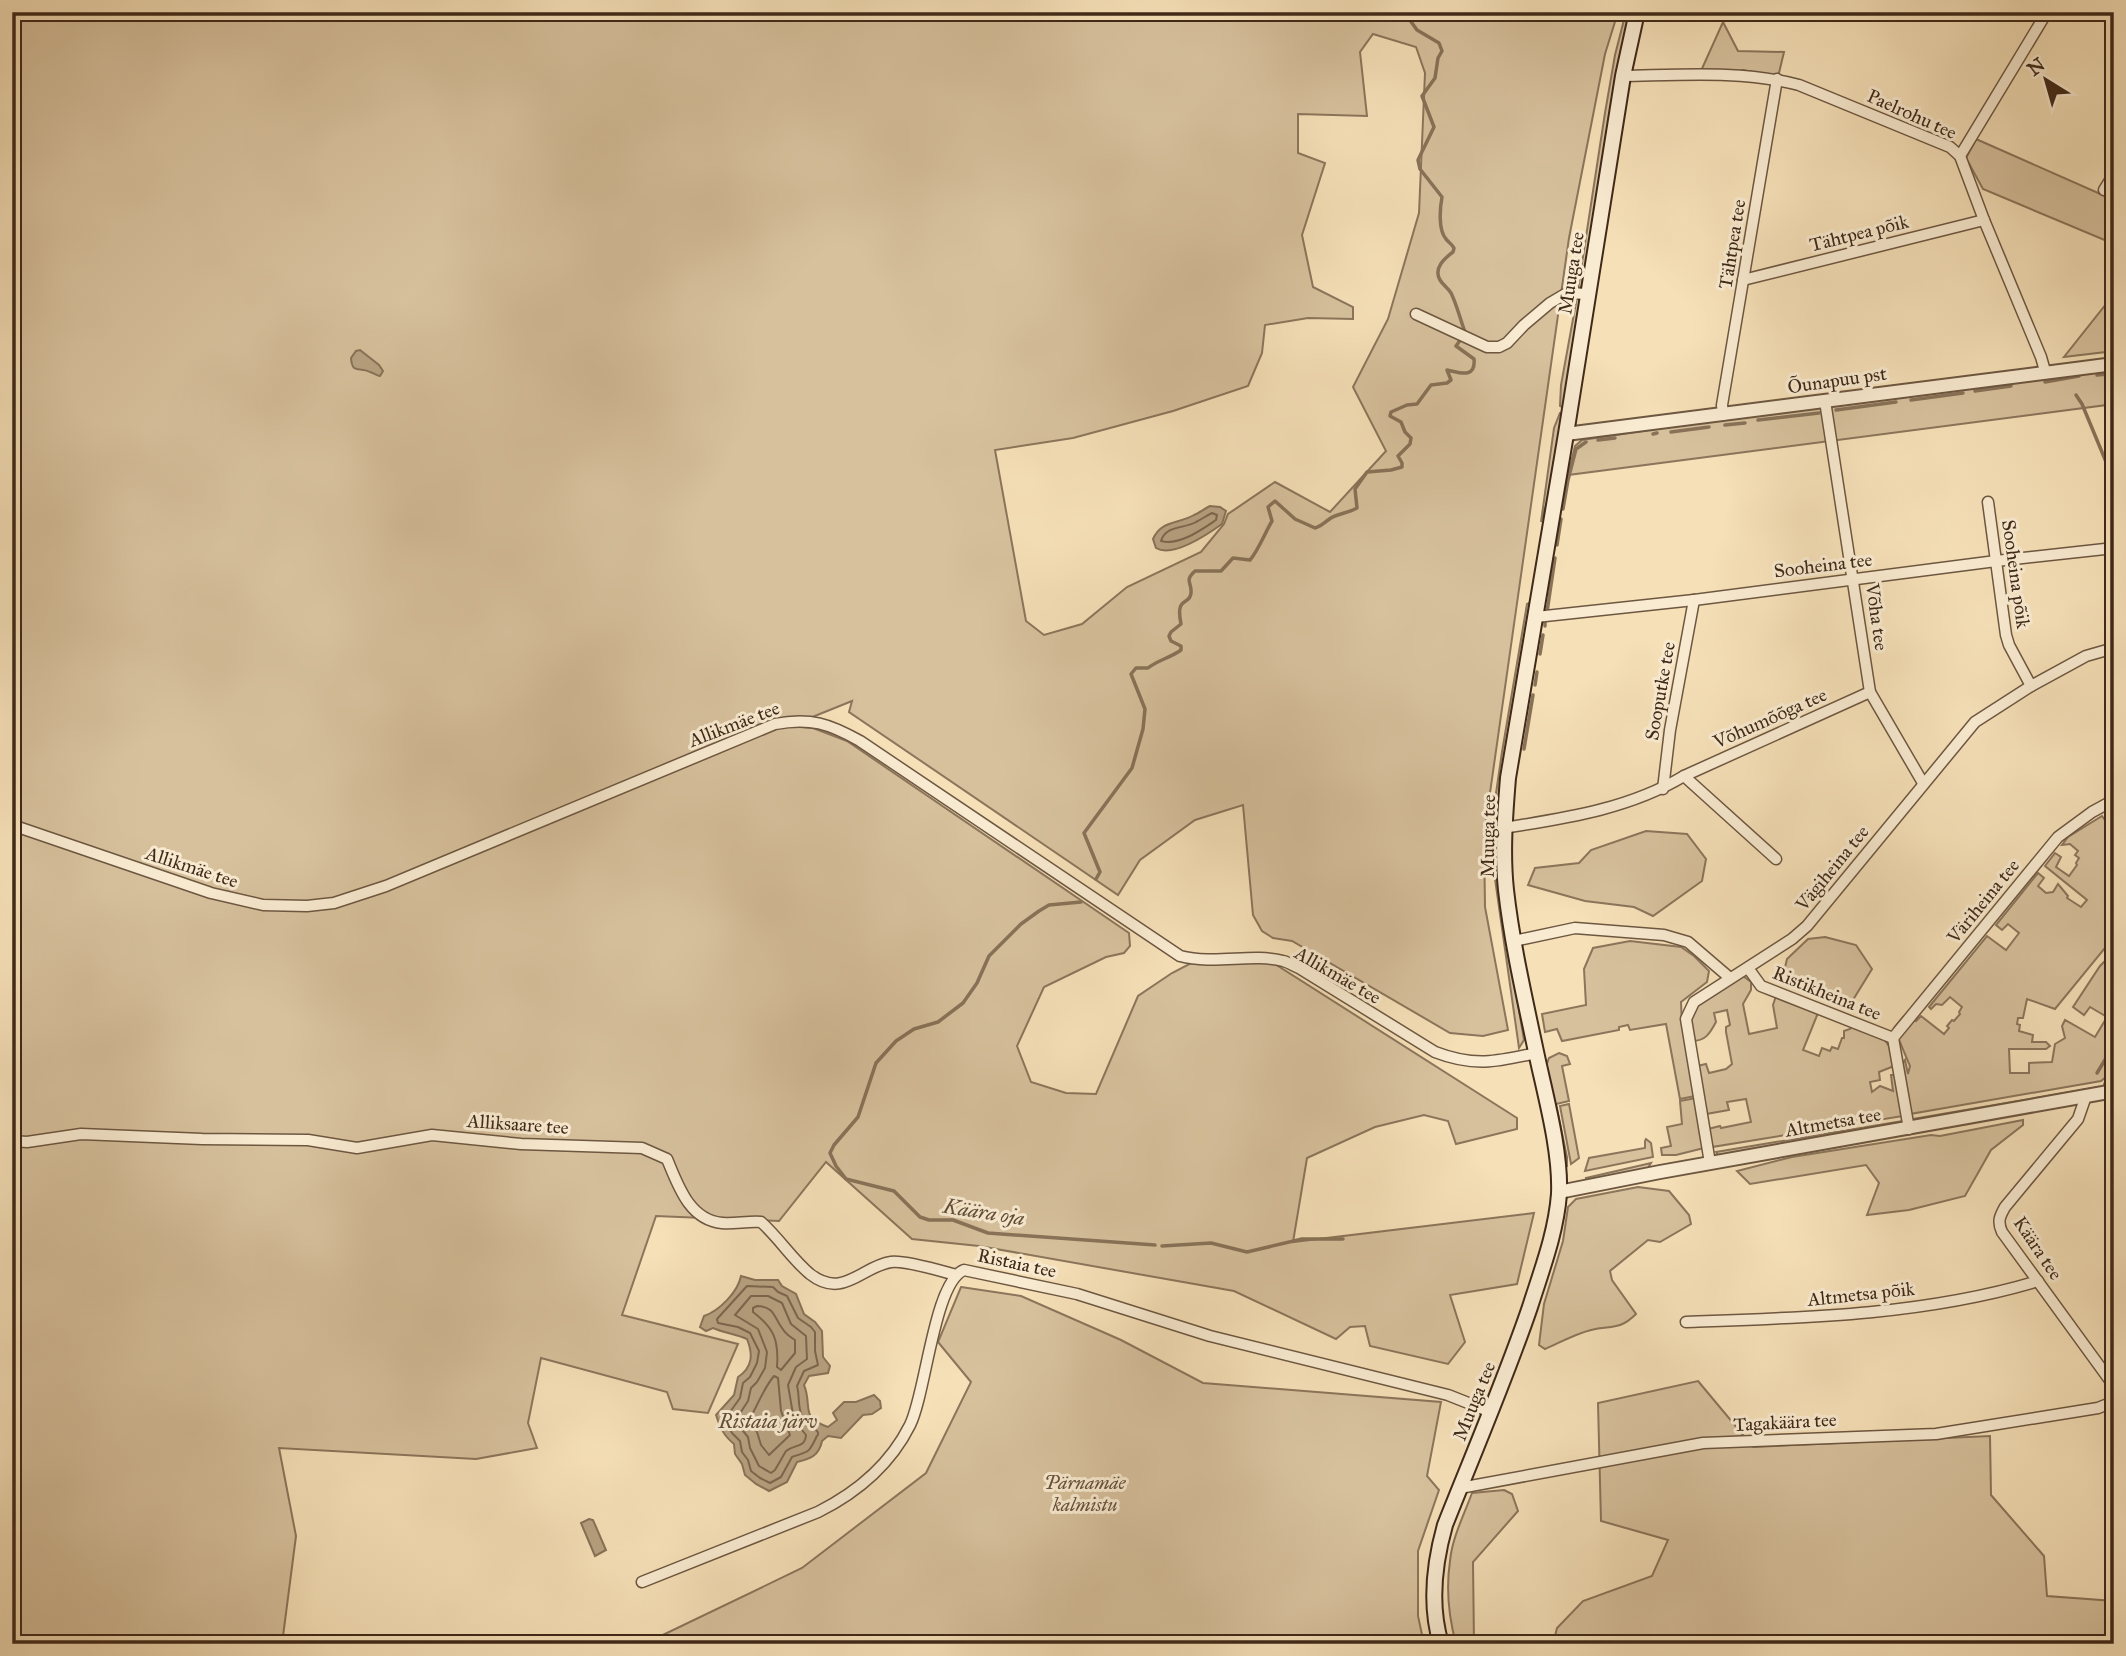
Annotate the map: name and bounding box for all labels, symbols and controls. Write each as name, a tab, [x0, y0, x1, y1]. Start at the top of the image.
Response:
north arrow	[2010, 46, 2080, 116]
text: N	[2023, 53, 2049, 81]
street label: Paelrohu tee	[1864, 84, 1960, 144]
street label: Tähtpea tee	[1714, 198, 1750, 290]
street label: Tähtpea põik	[1807, 210, 1911, 256]
street label: Muuga tee	[1553, 230, 1590, 316]
street label: Õunapuu pst	[1786, 362, 1888, 398]
street label: Sooheina põik	[1997, 518, 2035, 630]
street label: Sooheina tee	[1773, 548, 1874, 582]
street label: Võha tee	[1861, 581, 1893, 652]
street label: Sooputke tee	[1640, 640, 1680, 742]
street label: Võhumõõga tee	[1709, 683, 1831, 755]
street label: Allikmäe tee	[684, 696, 783, 752]
street label: Muuga tee	[1476, 794, 1501, 878]
street label: Vägiheina tee	[1790, 820, 1874, 917]
street label: Allikmäe tee	[142, 841, 241, 893]
street label: Väriheina tee	[1941, 854, 2024, 949]
street label: Allikmäe tee	[1290, 941, 1385, 1009]
street label: Ristikheina tee	[1769, 961, 1885, 1025]
street label: Altmetsa tee	[1782, 1102, 1883, 1142]
street label: Alliksaare tee	[465, 1109, 570, 1139]
water label: Käära oja	[941, 1193, 1026, 1231]
street label: Käära tee	[2009, 1212, 2068, 1284]
street label: Ristaia tee	[975, 1243, 1059, 1283]
street label: Altmetsa põik	[1805, 1277, 1916, 1311]
street label: Muuga tee	[1448, 1358, 1501, 1444]
water label: Ristaia järv	[717, 1408, 818, 1434]
street label: Tagakäära tee	[1733, 1408, 1837, 1437]
park label: Pärnamäe kalmistu	[1044, 1471, 1127, 1516]

